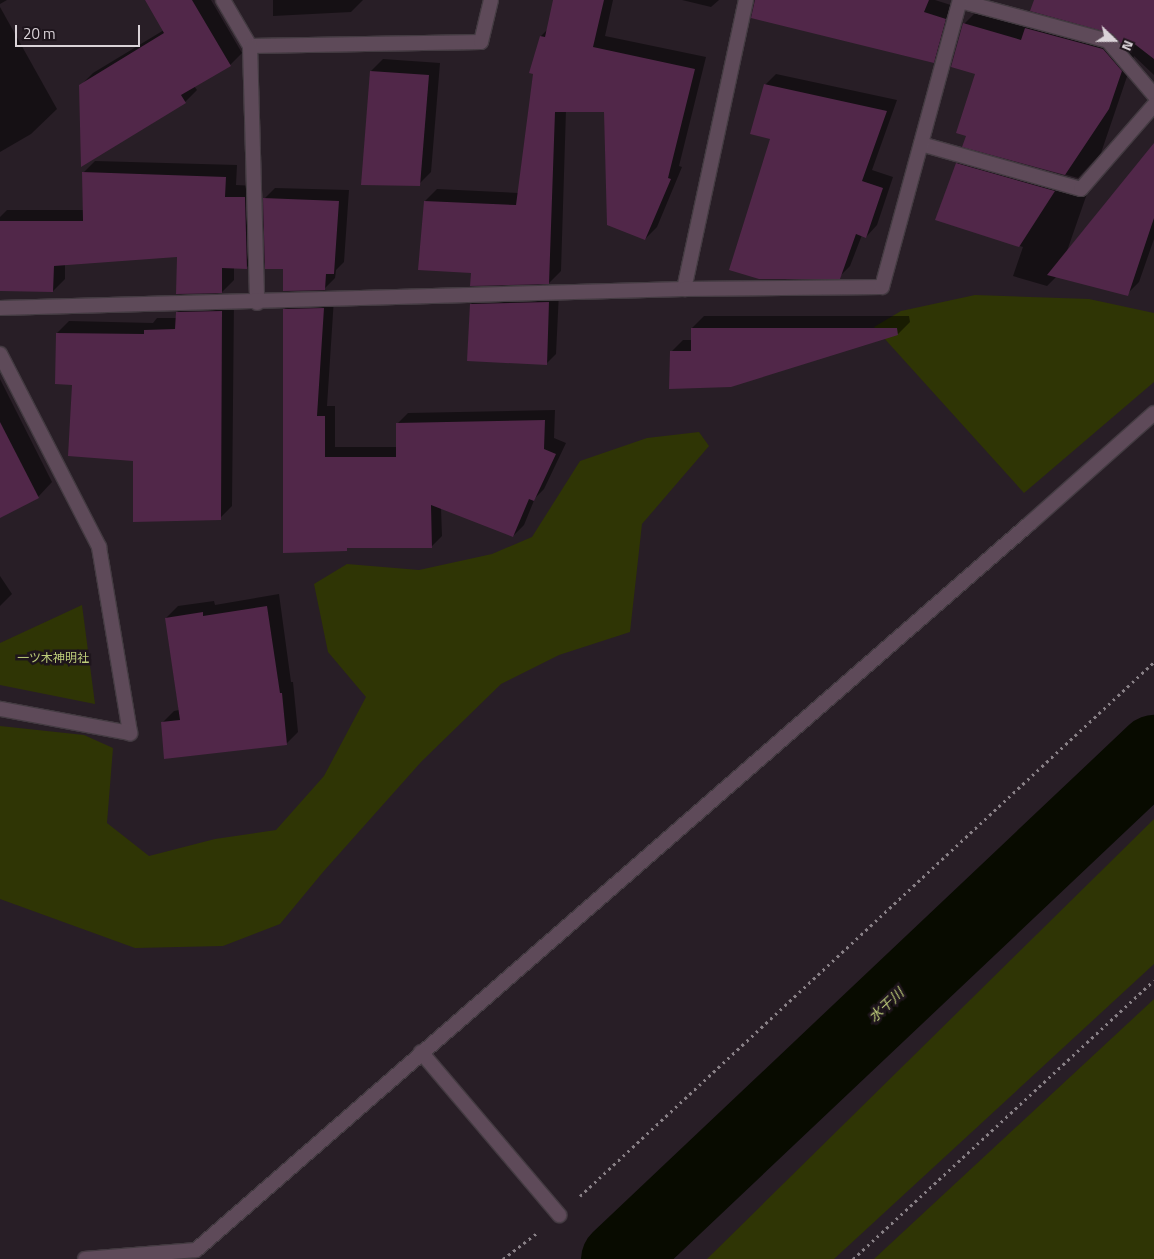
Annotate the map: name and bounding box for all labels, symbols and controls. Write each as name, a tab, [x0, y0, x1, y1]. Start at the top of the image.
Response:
scale bar	[18, 15, 142, 47]
north arrow	[1089, 15, 1139, 65]
text: 20 m	[23, 22, 56, 45]
text: N	[1117, 37, 1140, 54]
park label: 一ツ木神明社	[17, 651, 89, 665]
water label: 水干川	[865, 985, 907, 1025]

